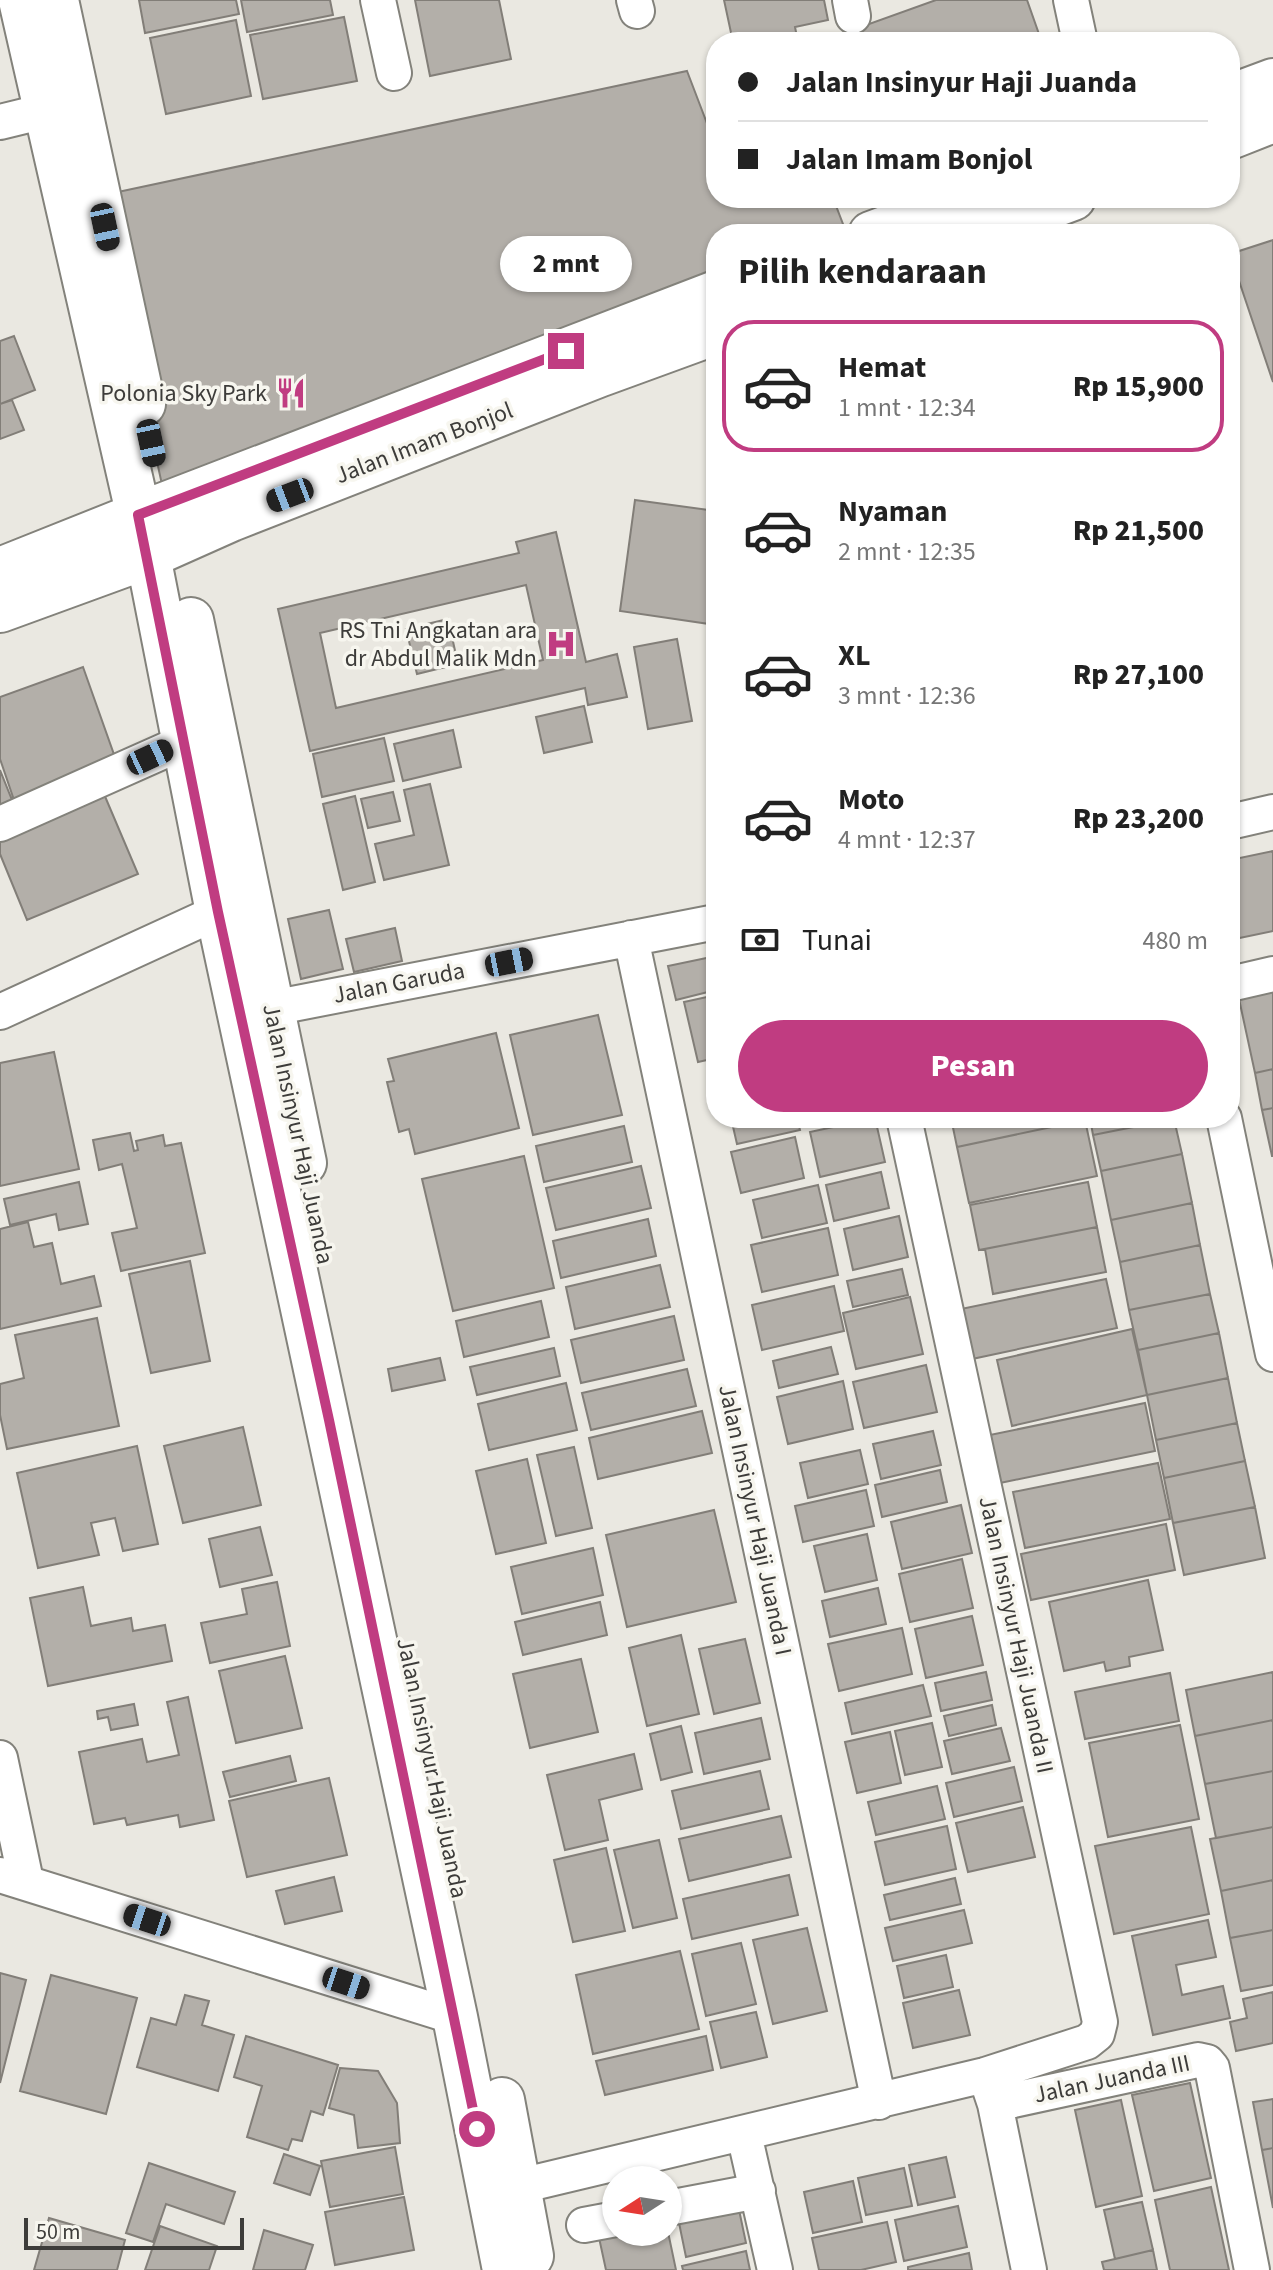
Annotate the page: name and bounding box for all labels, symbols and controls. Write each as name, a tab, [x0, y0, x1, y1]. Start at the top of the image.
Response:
text: Jalan Insinyur Haji Juanda	[786, 61, 1137, 104]
text: Jalan Imam Bonjol	[786, 138, 1032, 181]
car	[88, 201, 122, 253]
callout: 2 mnt	[500, 235, 632, 291]
text: 2 mnt	[533, 245, 599, 282]
text: Pilih kendaraan	[738, 246, 987, 297]
route end	[548, 333, 584, 369]
text: Hemat	[838, 346, 926, 389]
icon: car	[742, 350, 814, 422]
text: Rp 15,900	[1073, 365, 1204, 408]
place label: Polonia Sky Park	[100, 376, 267, 411]
restaurant icon: Polonia Sky Park	[274, 376, 308, 410]
text: 1 mnt · 12:34	[838, 389, 976, 426]
street label: Jalan Imam Bonjol	[330, 393, 518, 493]
car	[134, 417, 168, 469]
car	[263, 475, 317, 515]
text: Nyaman	[838, 490, 947, 533]
icon: car	[742, 494, 814, 566]
text: Rp 21,500	[1073, 509, 1204, 552]
text: 2 mnt · 12:35	[838, 533, 976, 570]
place label: RS Tni Angkatan ara dr Abdul Malik Mdn	[339, 613, 537, 676]
hospital icon: RS Tni Angkatan ara dr Abdul Malik Mdn	[544, 627, 578, 661]
text: XL	[838, 634, 871, 677]
icon: car	[742, 638, 814, 710]
text: Rp 27,100	[1073, 653, 1204, 696]
text: 3 mnt · 12:36	[838, 677, 976, 714]
car	[123, 736, 177, 778]
text: Moto	[838, 778, 904, 821]
icon: car	[742, 782, 814, 854]
text: Rp 23,200	[1073, 797, 1204, 840]
text: 4 mnt · 12:37	[838, 821, 976, 858]
icon: cash	[738, 918, 782, 962]
text: Tunai	[802, 919, 872, 962]
text: 480 m	[1142, 922, 1208, 959]
car	[483, 946, 535, 978]
street label: Jalan Garuda	[330, 953, 468, 1013]
street label: Jalan Insinyur Haji Juanda	[253, 1001, 343, 1267]
button: Pesan	[738, 1020, 1208, 1112]
street label: Jalan Insinyur Haji Juanda I	[709, 1381, 801, 1659]
street label: Jalan Insinyur Haji Juanda II	[969, 1493, 1063, 1777]
street label: Jalan Insinyur Haji Juanda	[387, 1635, 477, 1901]
car	[120, 1901, 174, 1939]
car	[319, 1964, 373, 2002]
street label: Jalan Juanda III	[1031, 2045, 1193, 2113]
route start	[459, 2111, 495, 2147]
north arrow	[602, 2166, 682, 2246]
map controls	[602, 2166, 682, 2246]
scale bar	[24, 2214, 244, 2250]
text: 50 m	[36, 2216, 81, 2248]

